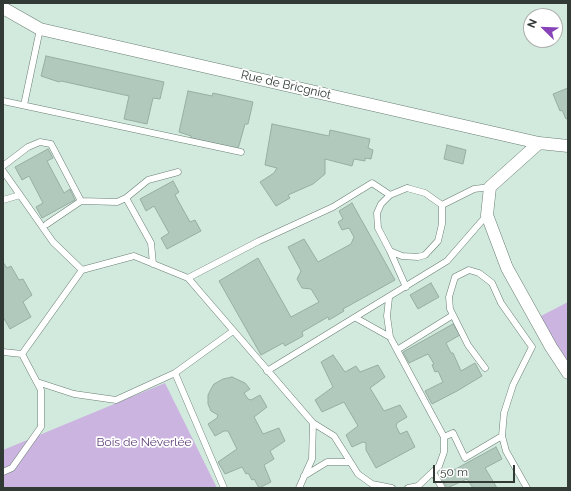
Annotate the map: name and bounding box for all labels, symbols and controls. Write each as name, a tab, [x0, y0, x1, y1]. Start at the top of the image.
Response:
north arrow	[523, 8, 563, 48]
text: N	[525, 17, 540, 30]
street label: Rue de Bricgniot	[240, 68, 332, 102]
park label: Bois de Néverlée	[97, 435, 191, 449]
scale bar	[435, 457, 517, 483]
text: 50 m	[440, 465, 468, 479]

